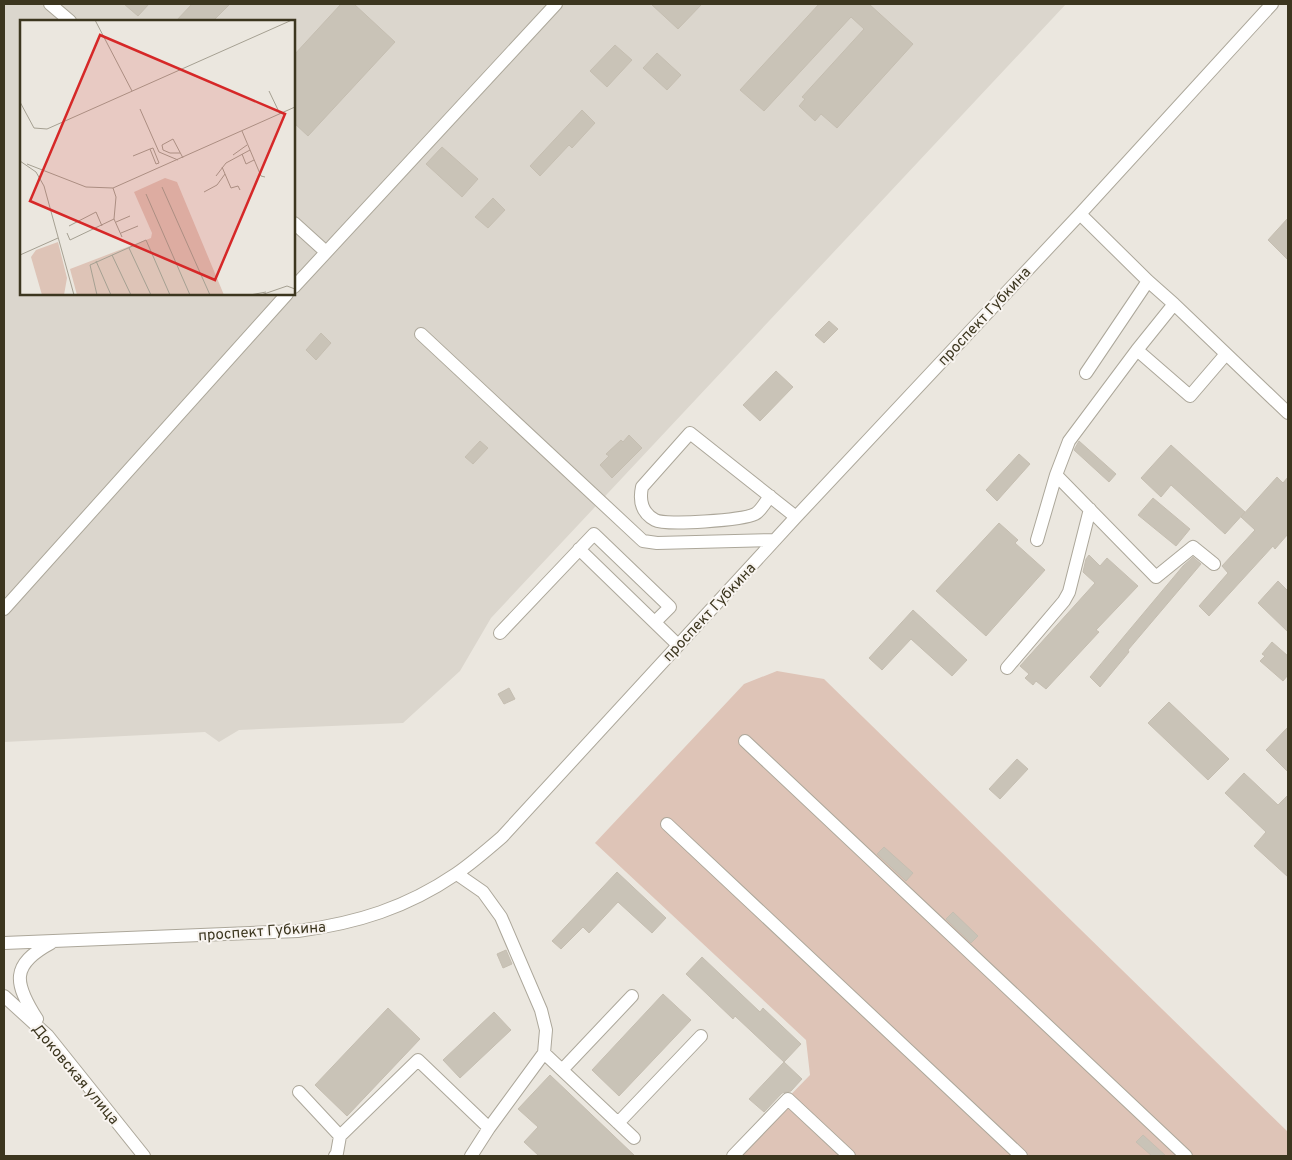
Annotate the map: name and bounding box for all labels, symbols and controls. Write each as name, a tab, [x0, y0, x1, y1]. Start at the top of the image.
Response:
inset map	[20, 20, 295, 295]
street label: проспект Губкина	[934, 264, 1036, 370]
street label: проспект Губкина	[659, 560, 761, 666]
street label: проспект Губкина	[198, 919, 327, 946]
street label: Доковская улица	[27, 1021, 123, 1129]

